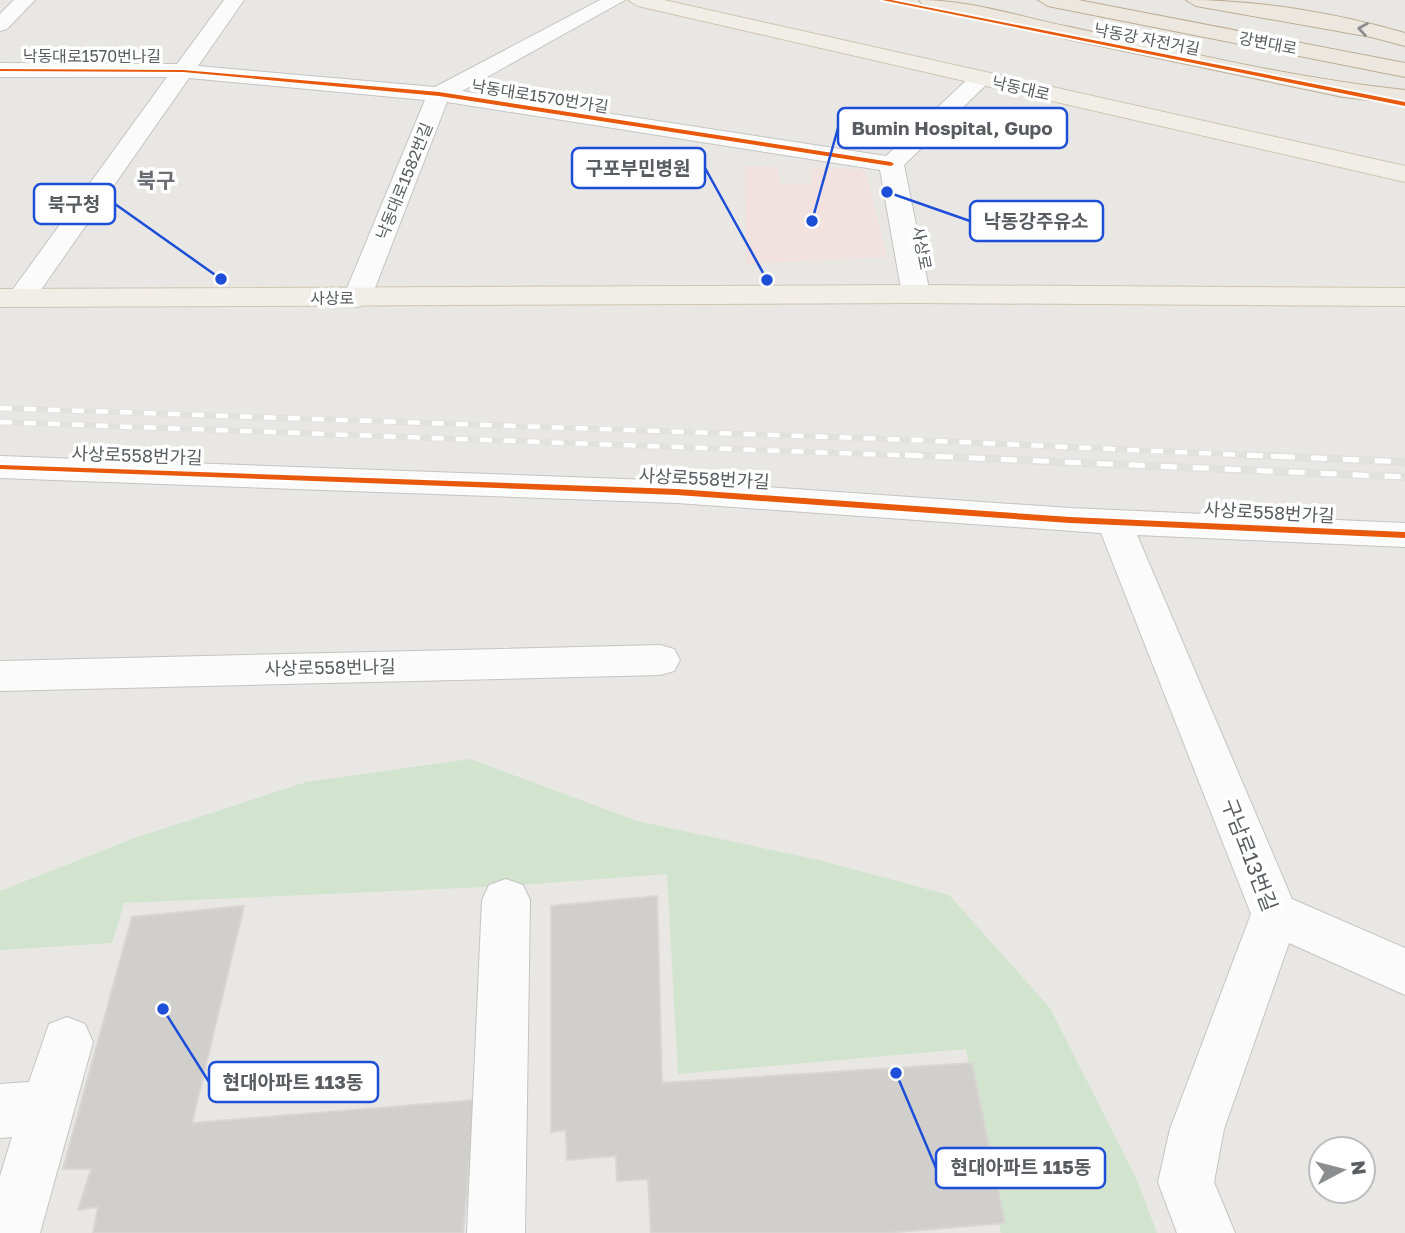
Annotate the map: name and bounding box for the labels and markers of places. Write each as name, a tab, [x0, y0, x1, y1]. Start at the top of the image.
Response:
callout: Bumin Hospital, Gupo	[838, 108, 1067, 148]
callout: 구포부민병원	[572, 148, 705, 188]
callout: 북구청	[34, 184, 115, 224]
callout: 낙동강주유소	[970, 201, 1103, 241]
callout: 현대아파트 113동	[209, 1062, 378, 1102]
callout: 현대아파트 115동	[936, 1148, 1105, 1188]

